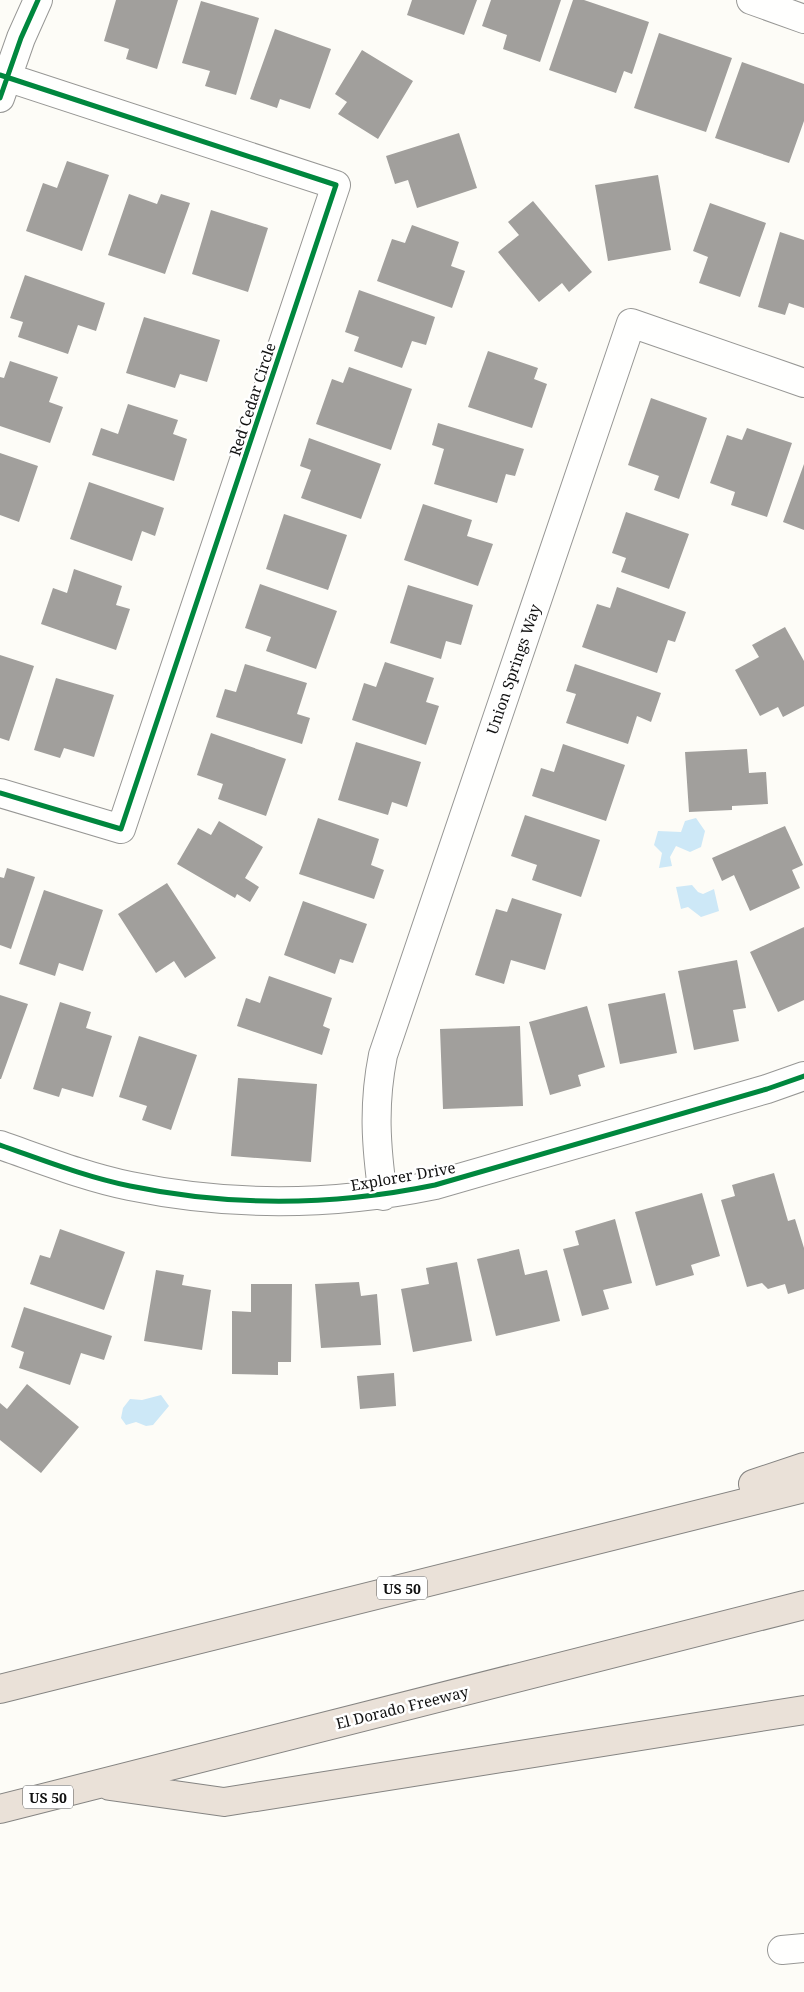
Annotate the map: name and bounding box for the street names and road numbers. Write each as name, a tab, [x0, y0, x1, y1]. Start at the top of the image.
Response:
street label: Red Cedar Circle	[224, 340, 280, 458]
street label: Union Springs Way	[481, 601, 545, 737]
street label: Explorer Drive	[349, 1157, 457, 1195]
road number: US 50	[377, 1576, 427, 1600]
street label: El Dorado Freeway	[334, 1681, 471, 1733]
road number: US 50	[23, 1785, 73, 1808]

